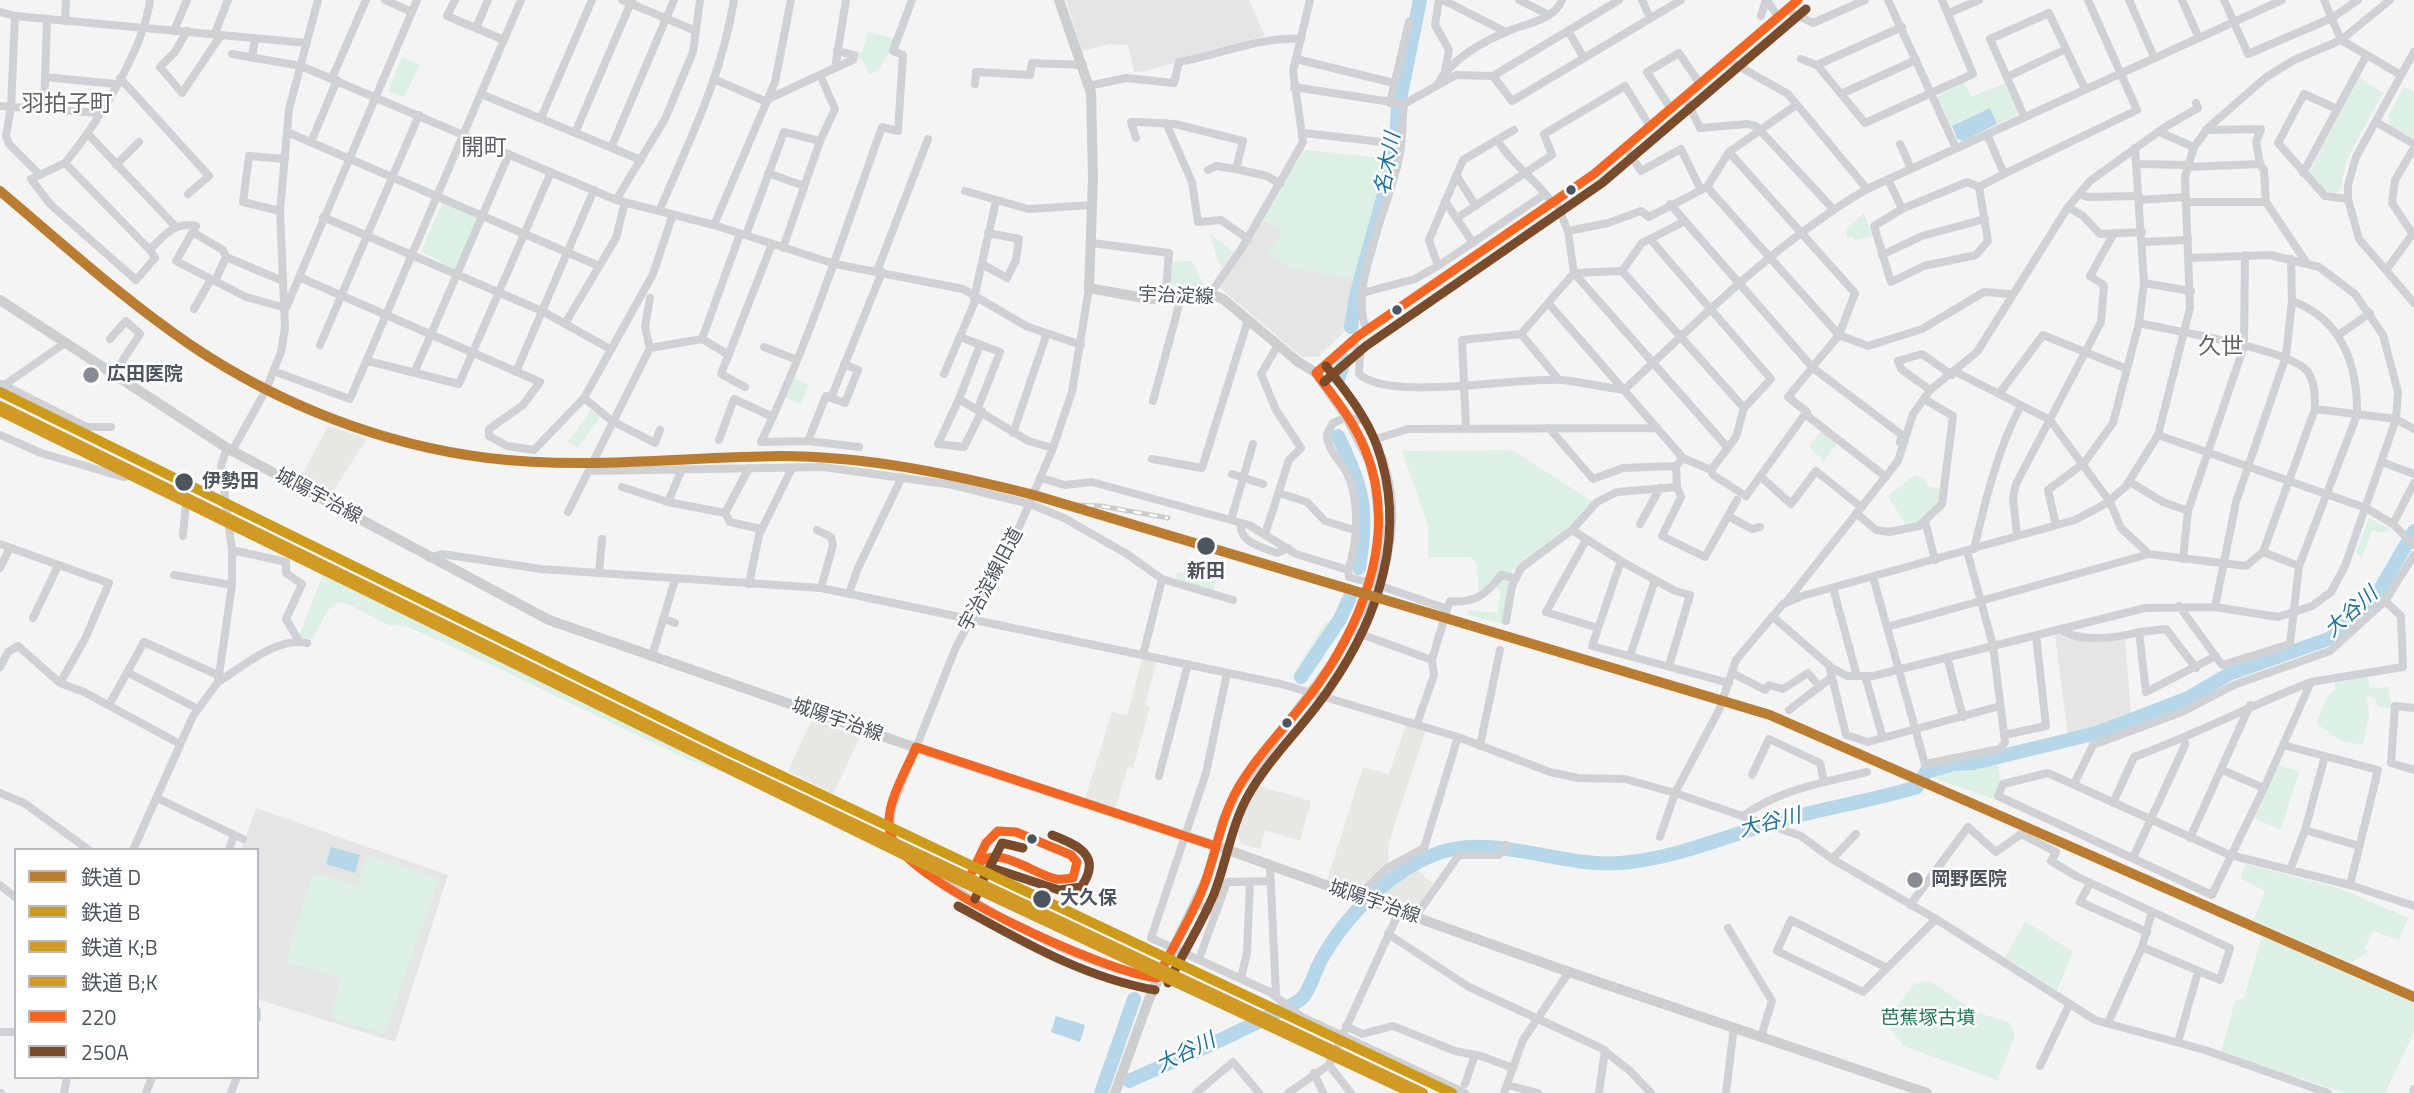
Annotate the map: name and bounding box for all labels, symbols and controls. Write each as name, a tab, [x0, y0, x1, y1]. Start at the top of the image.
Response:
district label: 羽拍子町	[21, 91, 113, 119]
water label: 名木川	[1371, 131, 1407, 197]
district label: 開町	[461, 135, 507, 163]
unlabelled marker	[1564, 183, 1578, 197]
street label: 宇治淀線	[1138, 284, 1214, 310]
unlabelled marker	[1390, 303, 1404, 317]
district label: 久世	[2198, 334, 2244, 362]
place label: 広田医院	[107, 364, 183, 386]
marker: 広田医院	[81, 365, 101, 385]
street label: 城陽宇治線	[271, 465, 365, 529]
marker: 伊勢田	[173, 471, 195, 493]
place label: 伊勢田	[202, 471, 259, 493]
street label: 宇治淀線旧道	[955, 524, 1029, 636]
marker: 新田	[1195, 535, 1217, 557]
place label: 新田	[1187, 561, 1225, 583]
water label: 大谷川	[2320, 583, 2384, 643]
street label: 城陽宇治線	[788, 695, 886, 747]
unlabelled marker	[1280, 716, 1294, 730]
water label: 大谷川	[1736, 804, 1804, 844]
unlabelled marker	[1025, 832, 1039, 846]
legend	[14, 848, 259, 1079]
text: 鉄道 D	[81, 861, 141, 893]
place label: 岡野医院	[1931, 869, 2007, 891]
marker: 岡野医院	[1905, 870, 1925, 890]
street label: 城陽宇治線	[1325, 877, 1423, 929]
marker: 大久保	[1031, 888, 1053, 910]
place label: 大久保	[1060, 888, 1117, 910]
text: 鉄道 B	[81, 896, 141, 928]
text: 鉄道 K;B	[81, 931, 158, 963]
text: 鉄道 B;K	[81, 966, 158, 998]
text: 220	[81, 1001, 116, 1033]
park label: 芭蕉塚古墳	[1881, 1008, 1975, 1030]
water label: 大谷川	[1152, 1029, 1220, 1079]
text: 250A	[81, 1036, 129, 1068]

